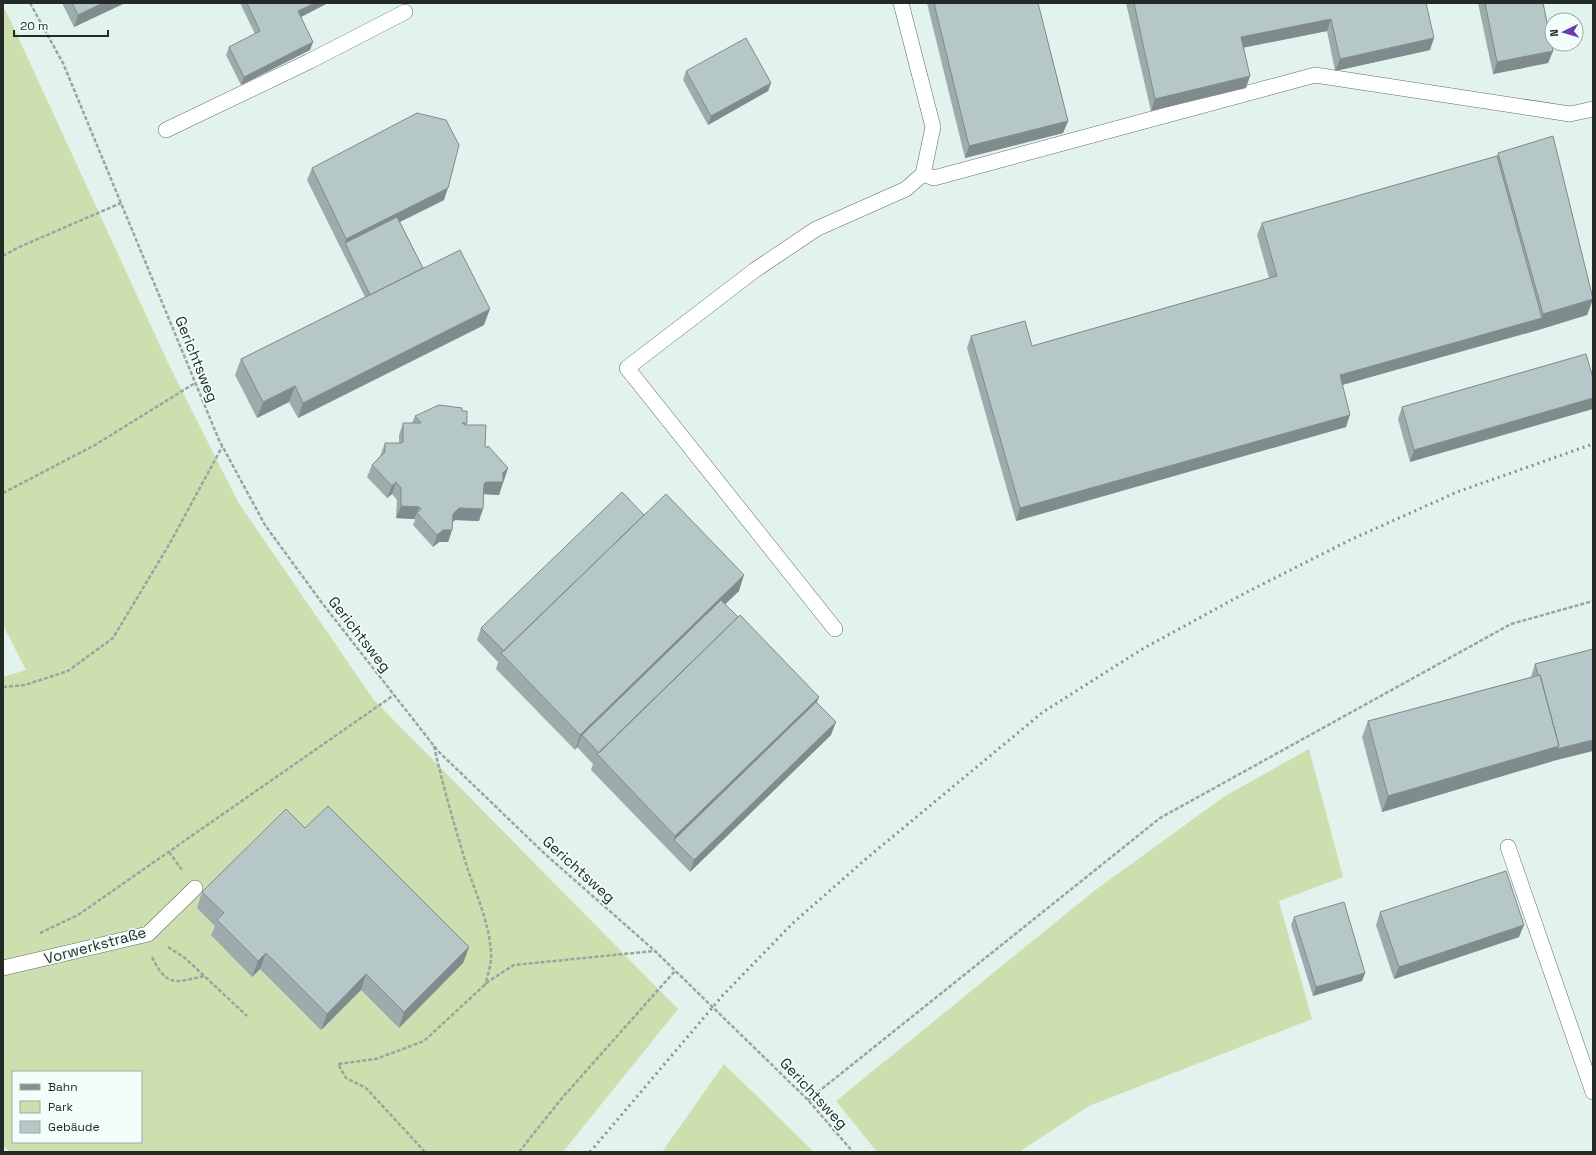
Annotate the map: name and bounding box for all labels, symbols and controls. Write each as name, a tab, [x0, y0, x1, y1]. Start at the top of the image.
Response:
scale bar	[14, 12, 108, 38]
north arrow	[1544, 12, 1584, 52]
text: 20 m	[20, 18, 48, 34]
text: N	[1547, 29, 1561, 37]
street label: Gerichtsweg	[171, 313, 223, 405]
street label: Gerichtsweg	[324, 592, 396, 676]
street label: Gerichtsweg	[539, 831, 619, 907]
street label: Vorwerkstraße	[42, 922, 148, 968]
street label: Gerichtsweg	[776, 1053, 852, 1133]
legend	[12, 1071, 142, 1143]
text: Bahn	[48, 1079, 78, 1095]
text: Park	[48, 1099, 73, 1115]
text: Gebäude	[48, 1119, 100, 1135]

